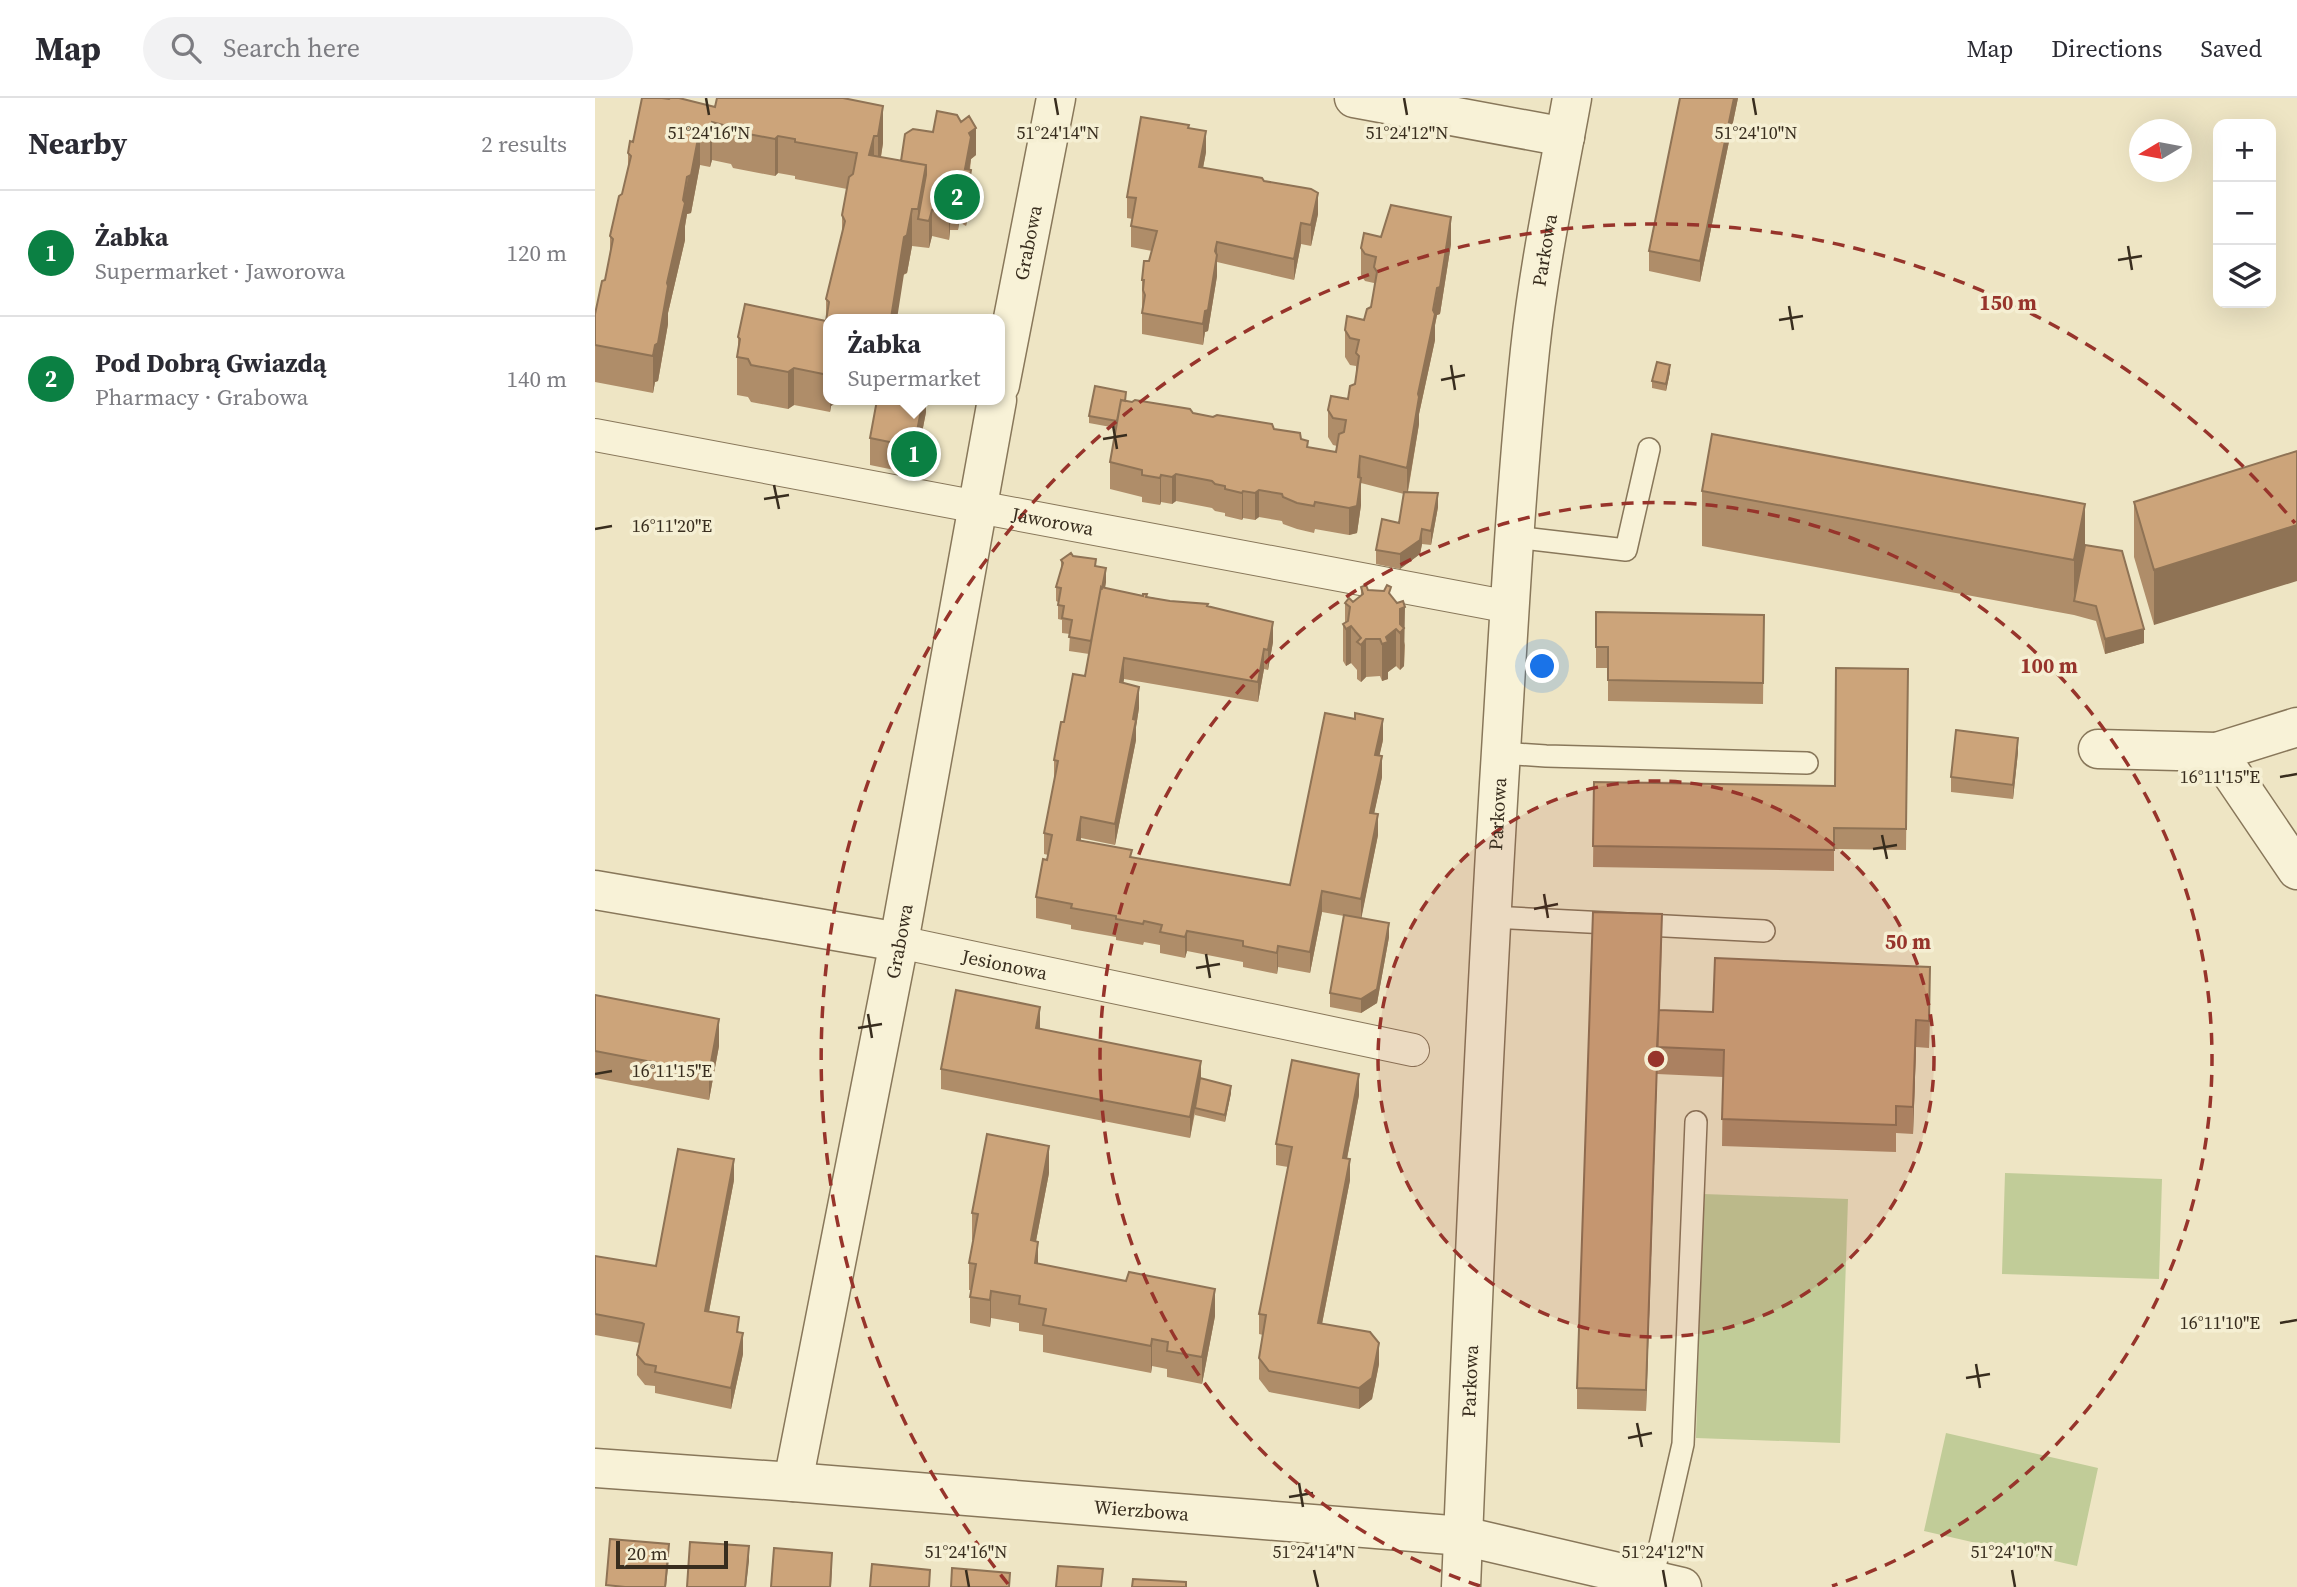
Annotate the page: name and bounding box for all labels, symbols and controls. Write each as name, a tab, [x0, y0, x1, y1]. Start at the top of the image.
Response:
search box	[143, 17, 633, 80]
text: Map	[35, 26, 101, 71]
icon: search	[167, 29, 205, 67]
text: Search here	[223, 30, 360, 66]
text: Map	[1966, 32, 2013, 65]
text: Directions	[2051, 32, 2162, 65]
text: Saved	[2200, 32, 2262, 65]
north arrow	[2129, 119, 2192, 182]
map controls	[2213, 119, 2276, 308]
button: +	[2213, 119, 2276, 182]
text: 51°24'16"N	[668, 120, 750, 145]
text: 51°24'14"N	[1017, 120, 1099, 145]
text: 51°24'12"N	[1366, 120, 1448, 145]
text: 51°24'10"N	[1715, 120, 1797, 145]
text: Nearby	[28, 123, 127, 164]
text: 2 results	[481, 128, 567, 160]
pin: 2	[934, 171, 980, 223]
button: −	[2213, 182, 2276, 245]
street label: Grabowa	[1008, 203, 1048, 282]
street label: Parkowa	[1525, 211, 1563, 288]
text: Żabka	[95, 219, 169, 255]
text: 1	[45, 237, 57, 269]
text: 120 m	[506, 237, 567, 269]
button: layers	[2213, 245, 2276, 308]
text: Supermarket · Jaworowa	[95, 255, 345, 287]
text: 150 m	[1979, 288, 2037, 317]
popup	[823, 314, 1005, 405]
text: Żabka	[848, 326, 921, 362]
text: Pod Dobrą Gwiazdą	[95, 345, 327, 381]
text: Supermarket	[848, 362, 980, 394]
text: 2	[45, 363, 57, 395]
text: 140 m	[506, 363, 567, 395]
text: Pharmacy · Grabowa	[95, 381, 308, 413]
pin: 1	[891, 428, 937, 480]
street label: Jaworowa	[1009, 500, 1096, 542]
text: 16°11'20"E	[632, 513, 712, 538]
your location	[1525, 649, 1559, 683]
text: 100 m	[2020, 651, 2078, 680]
text: 16°11'15"E	[2180, 764, 2260, 789]
street label: Parkowa	[1482, 776, 1512, 851]
street label: Grabowa	[879, 901, 919, 981]
text: 50 m	[1885, 927, 1931, 956]
street label: Jesionowa	[959, 942, 1050, 986]
centre of rings	[1644, 1047, 1668, 1071]
text: 16°11'15"E	[632, 1058, 712, 1083]
text: 16°11'10"E	[2180, 1310, 2260, 1335]
street label: Parkowa	[1455, 1344, 1484, 1418]
street label: Wierzbowa	[1093, 1493, 1190, 1527]
scale bar	[616, 1538, 728, 1570]
text: 51°24'16"N	[925, 1539, 1007, 1564]
text: 51°24'14"N	[1273, 1539, 1355, 1564]
text: 51°24'12"N	[1622, 1539, 1704, 1564]
text: 51°24'10"N	[1971, 1539, 2053, 1564]
text: 20 m	[627, 1540, 668, 1566]

